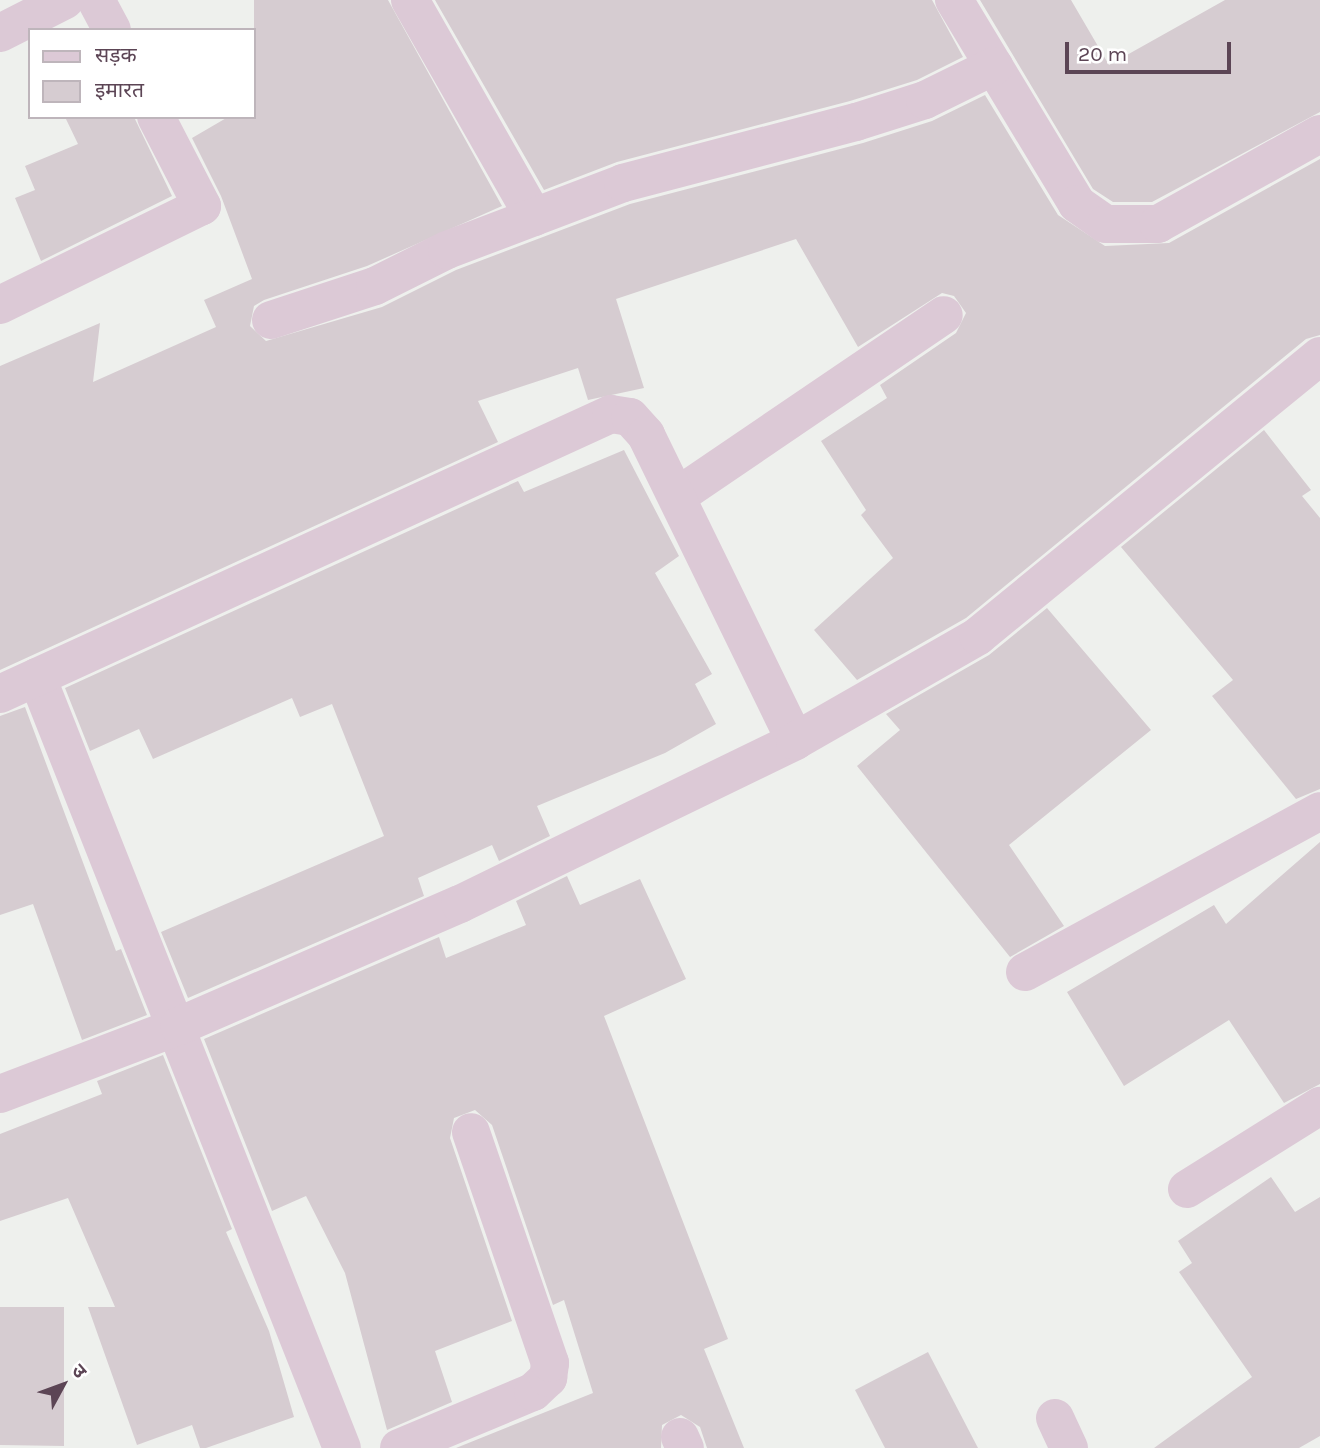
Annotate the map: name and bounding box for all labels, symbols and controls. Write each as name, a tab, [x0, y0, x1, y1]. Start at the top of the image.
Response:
legend	[28, 28, 256, 119]
scale bar	[1068, 28, 1234, 72]
text: 20 m	[1078, 42, 1127, 66]
text: सड़क	[95, 43, 137, 67]
text: इमारत	[95, 78, 144, 102]
north arrow	[28, 1350, 98, 1420]
text: उ	[67, 1360, 91, 1383]

